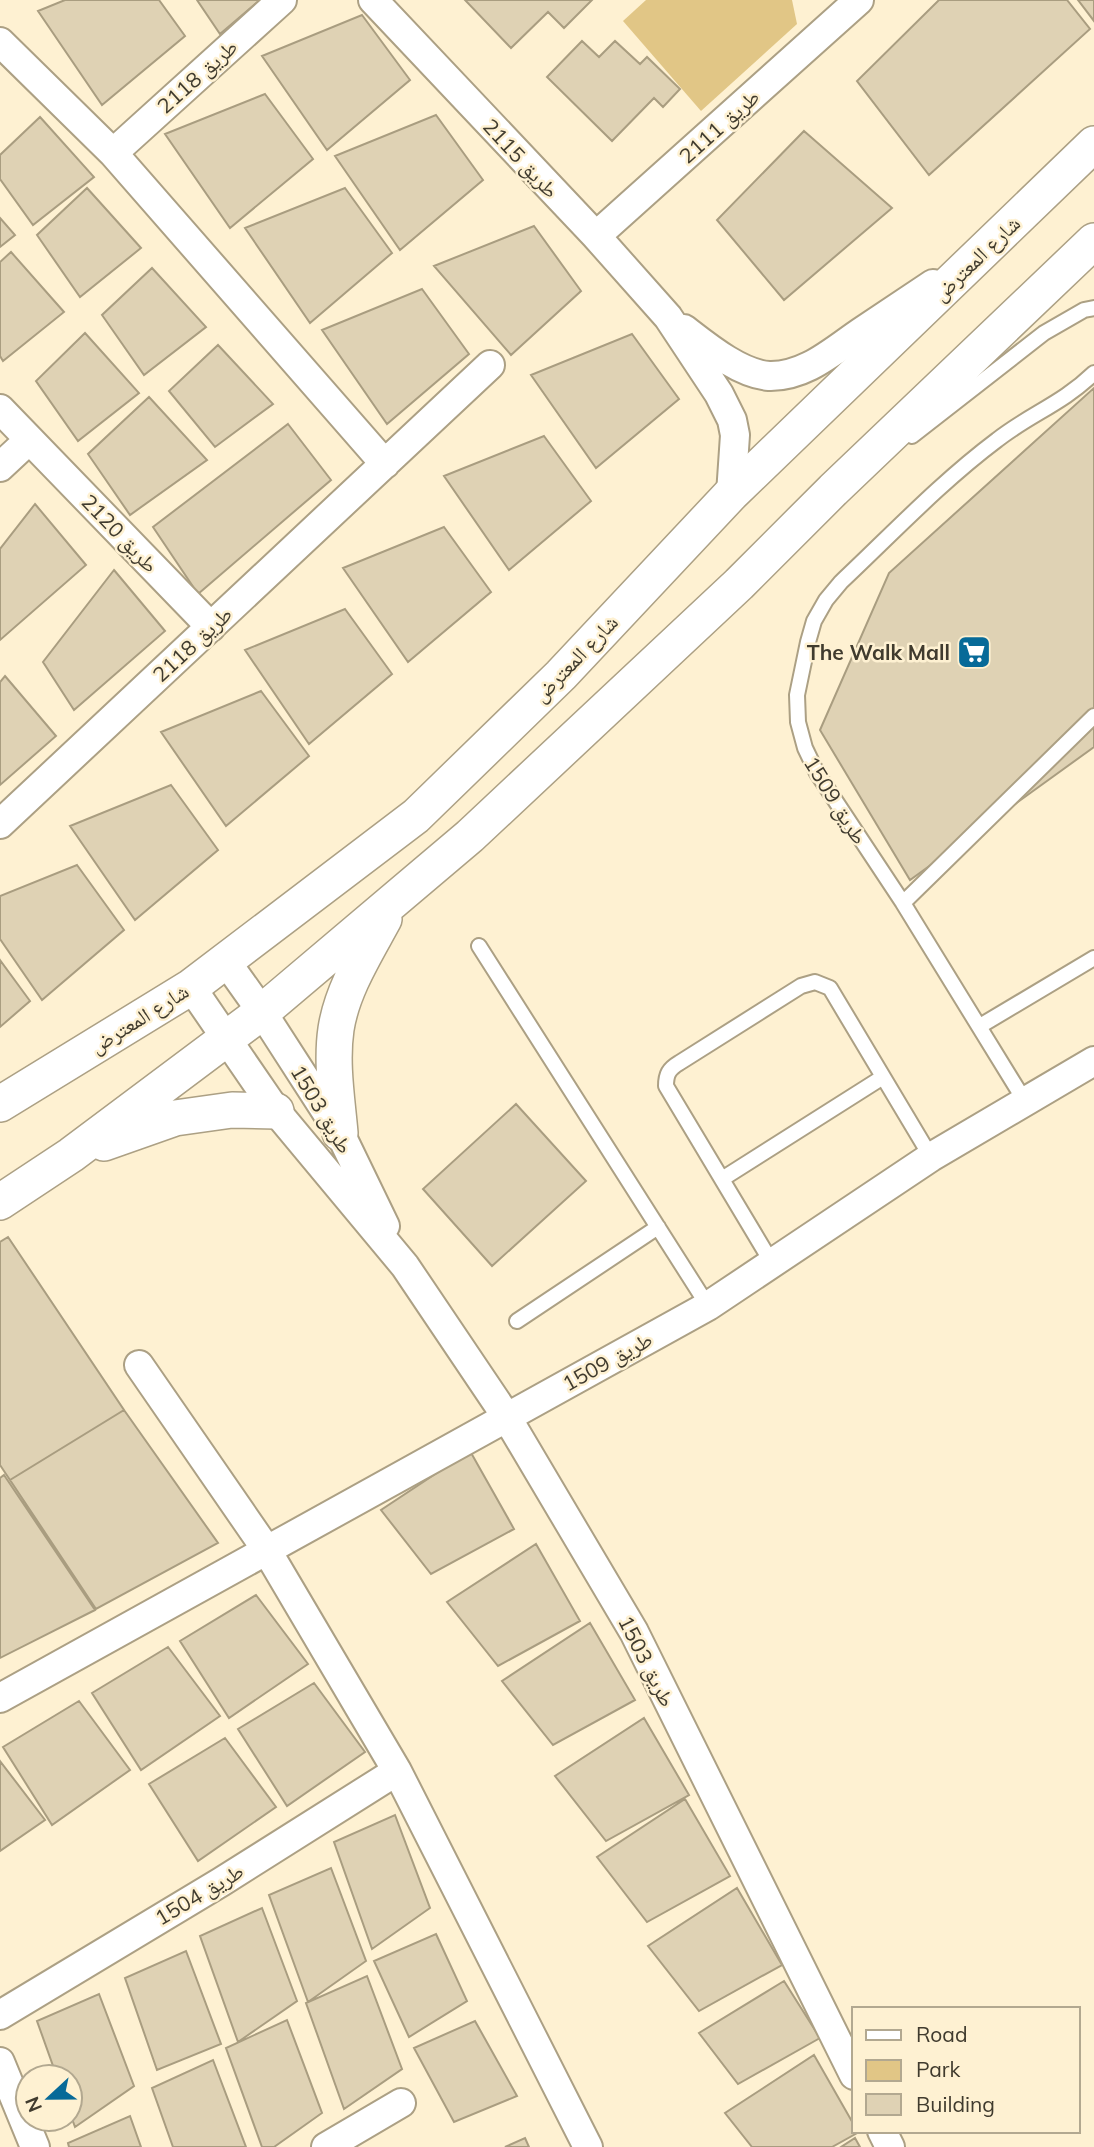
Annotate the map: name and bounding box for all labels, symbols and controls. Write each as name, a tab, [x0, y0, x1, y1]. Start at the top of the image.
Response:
street label: طريق 2118	[152, 33, 243, 119]
street label: طريق 2111	[674, 83, 765, 169]
street label: طريق 2115	[477, 113, 564, 204]
street label: شارع المعترض	[927, 210, 1026, 307]
street label: طريق 2120	[76, 488, 164, 578]
street label: طريق 2118	[147, 601, 238, 688]
street label: شارع المعترض	[527, 609, 624, 708]
supermarket icon: The Walk Mall	[955, 633, 993, 671]
place label: The Walk Mall	[807, 639, 950, 665]
street label: طريق 1509	[798, 751, 873, 849]
street label: شارع المعترض	[85, 977, 194, 1059]
street label: طريق 1503	[285, 1060, 359, 1159]
street label: طريق 1509	[557, 1326, 657, 1397]
street label: طريق 1503	[612, 1611, 681, 1711]
street label: طريق 1504	[150, 1857, 249, 1931]
legend	[852, 2007, 1080, 2133]
text: Road	[916, 2021, 967, 2047]
text: Park	[916, 2056, 960, 2082]
north arrow	[14, 2063, 84, 2133]
text: Building	[916, 2091, 995, 2117]
text: N	[19, 2093, 47, 2116]

